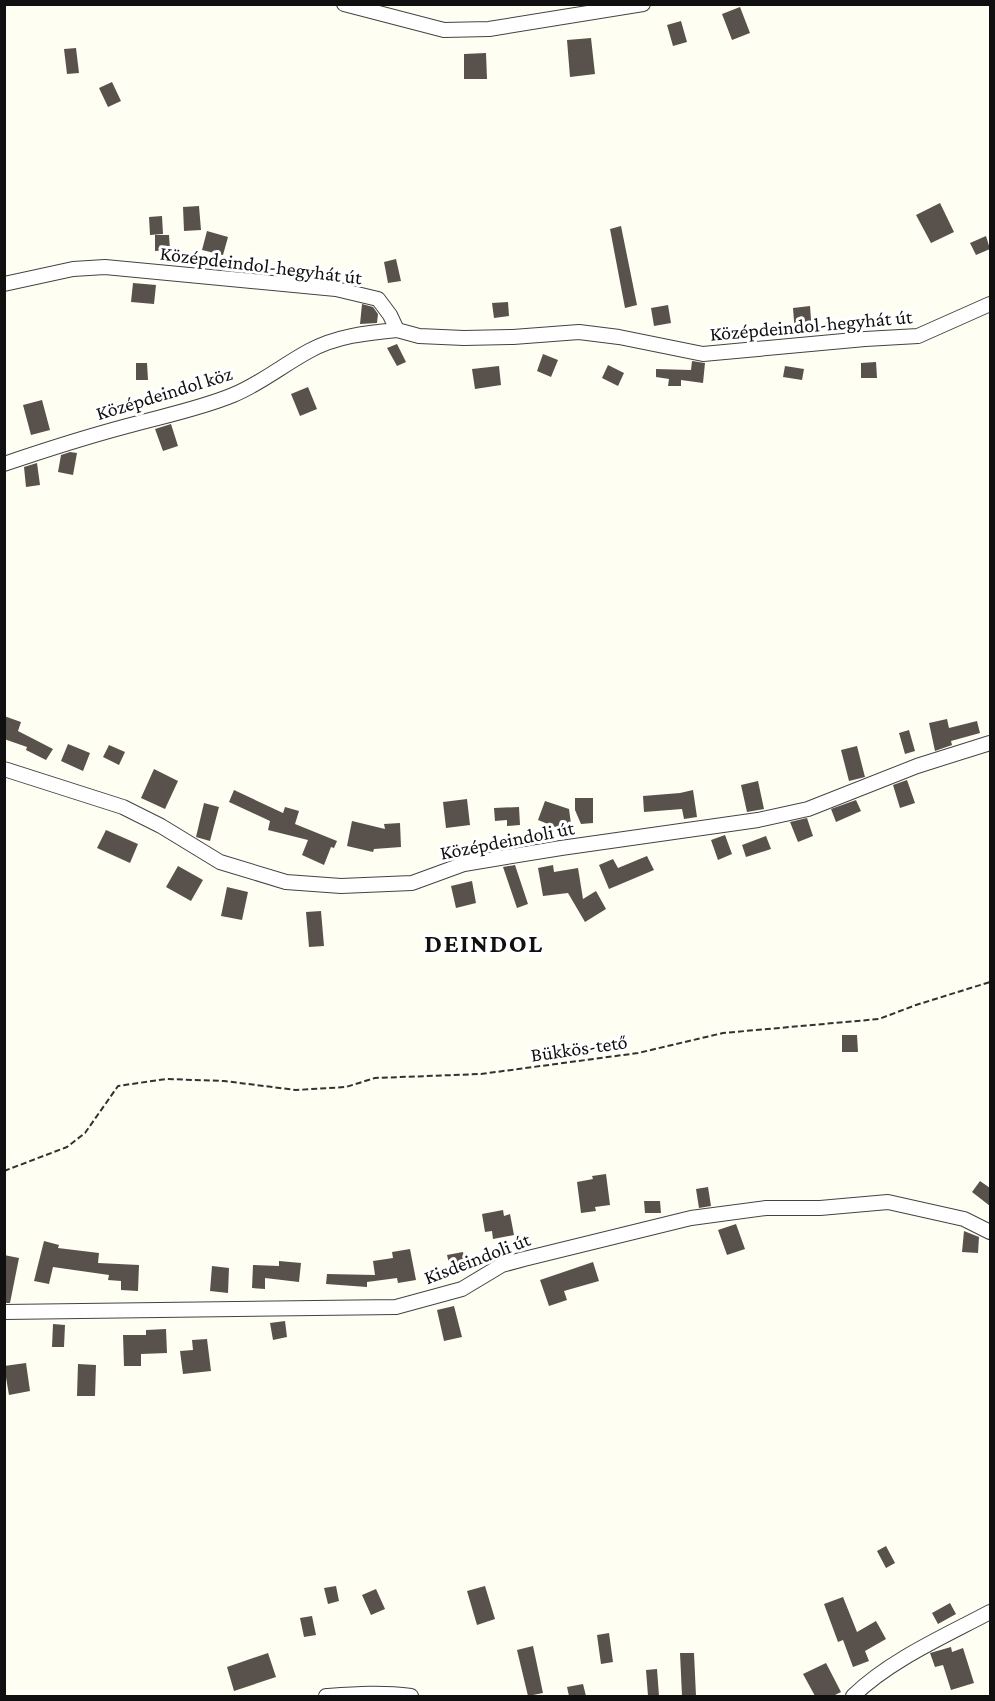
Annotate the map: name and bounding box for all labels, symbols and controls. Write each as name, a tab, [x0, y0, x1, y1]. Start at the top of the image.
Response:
street label: Középdeindol-hegyhát út	[159, 242, 364, 289]
street label: Középdeindol-hegyhát út	[709, 305, 914, 346]
street label: Középdeindol köz	[93, 362, 235, 425]
street label: Középdeindoli út	[438, 816, 576, 865]
district label: DEINDOL	[424, 929, 544, 958]
street label: Bükkös-tető	[529, 1030, 629, 1066]
street label: Kisdeindoli út	[421, 1228, 533, 1288]

